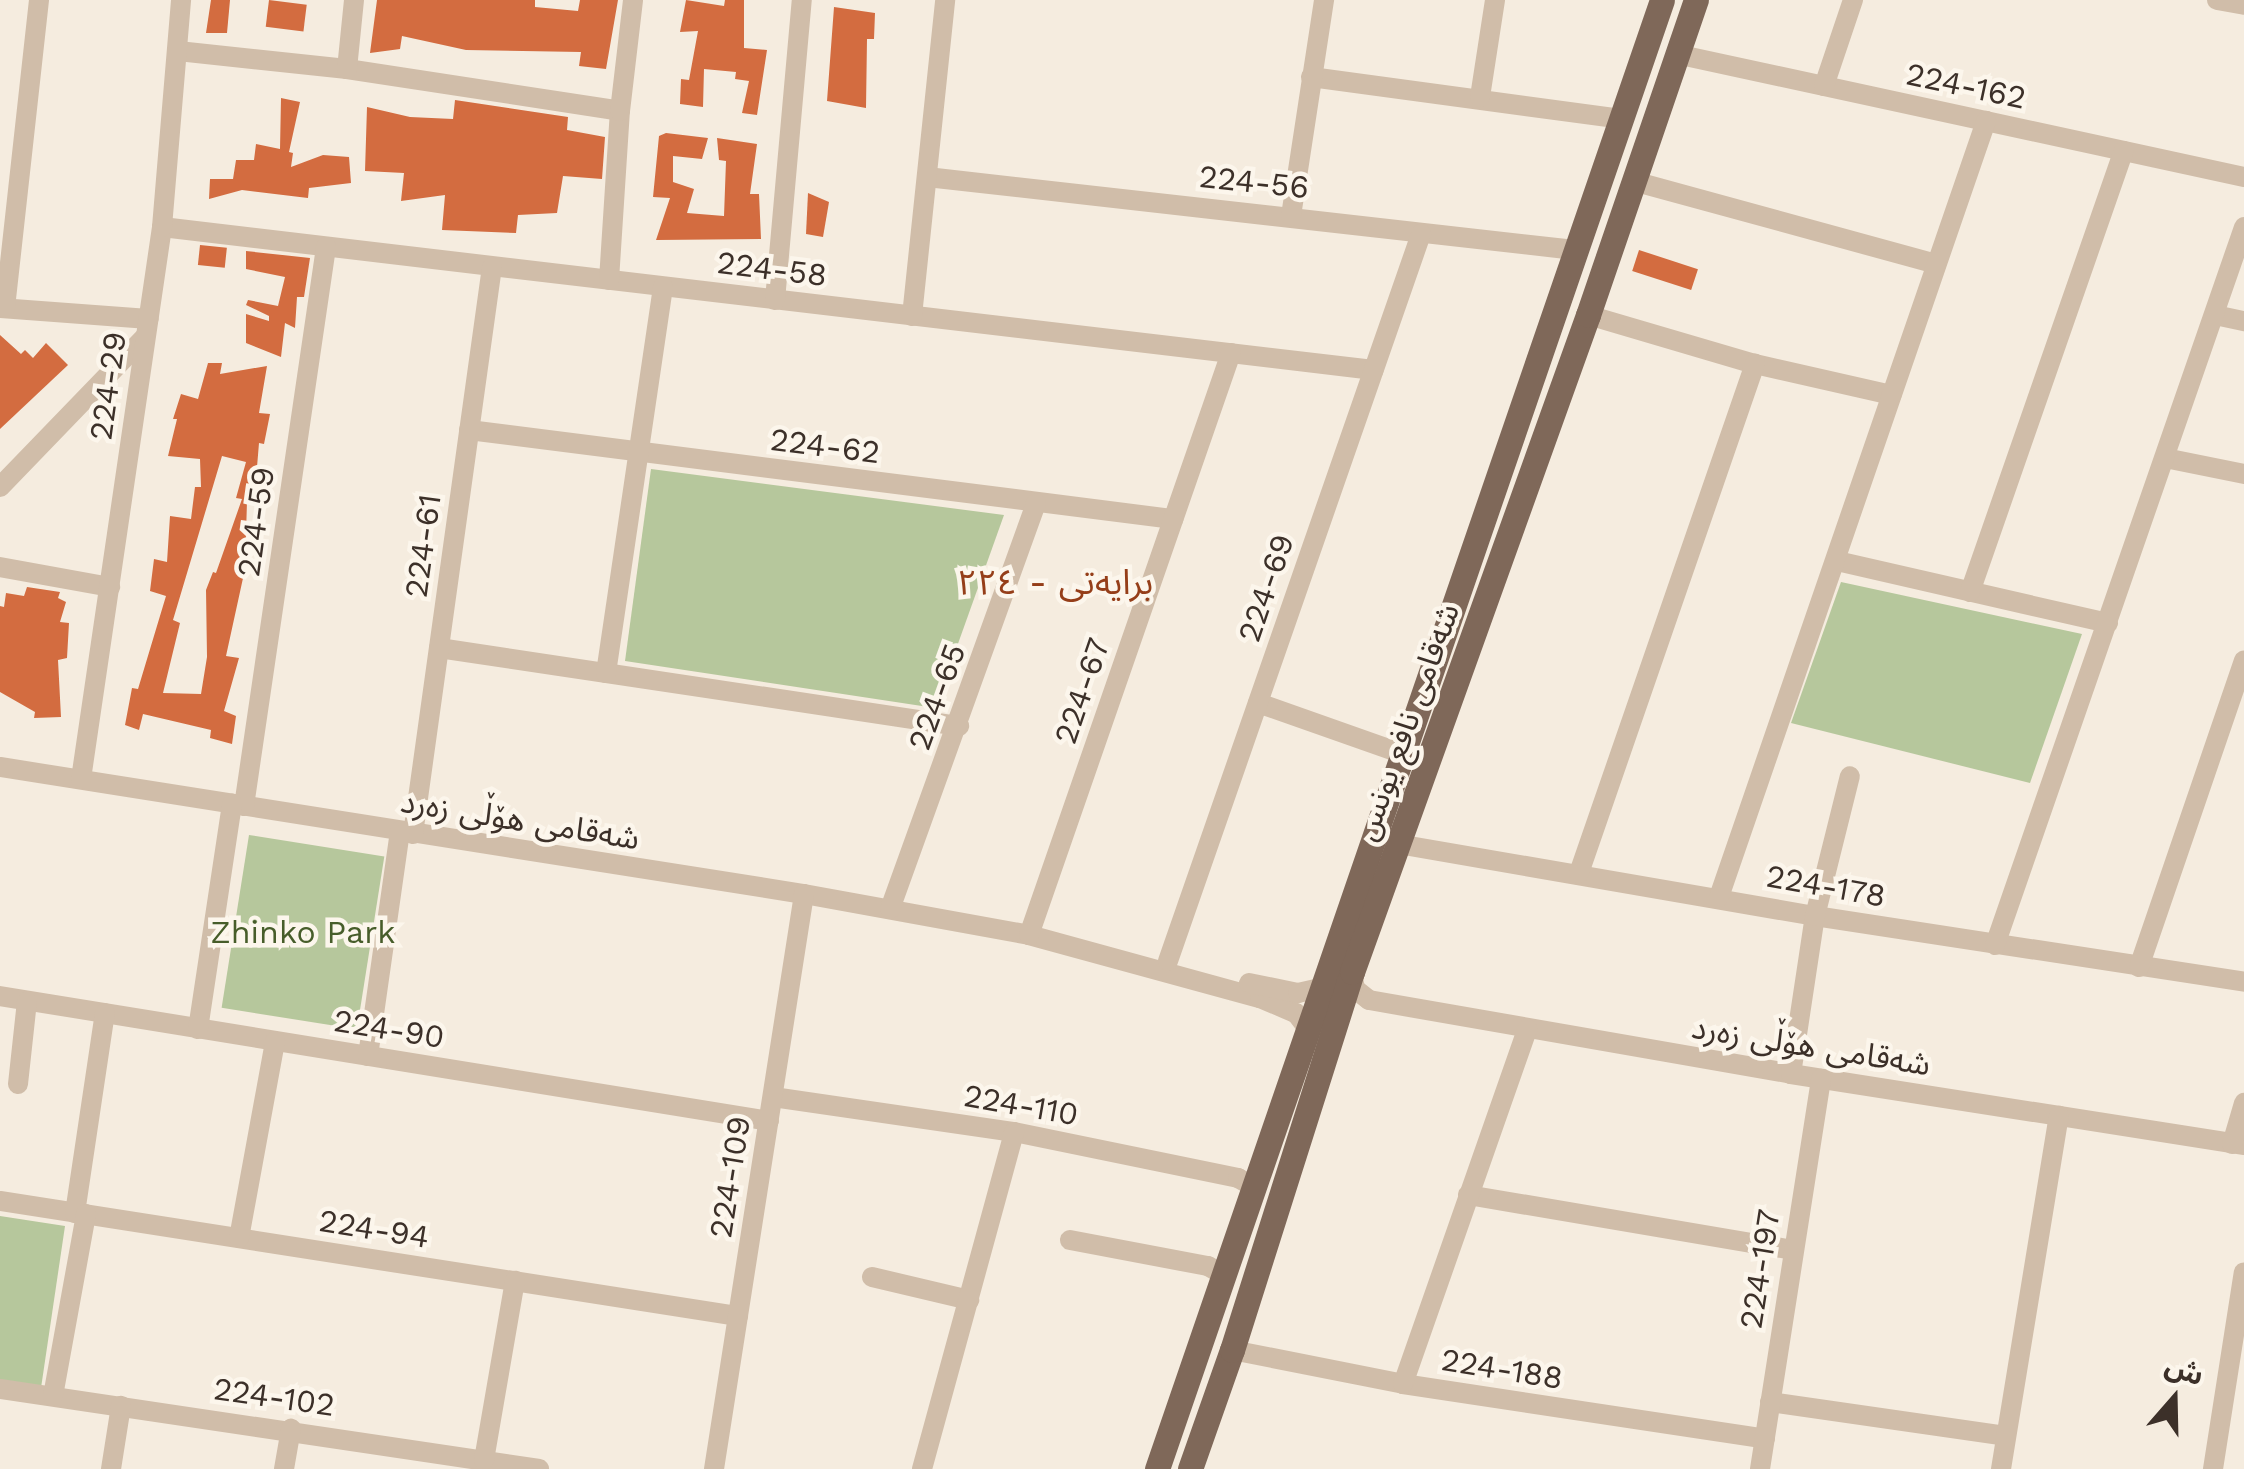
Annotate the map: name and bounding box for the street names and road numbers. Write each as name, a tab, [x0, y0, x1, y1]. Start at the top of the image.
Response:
street label: 224-162	[1903, 55, 2029, 117]
street label: 224-56	[1197, 157, 1311, 207]
street label: 224-58	[715, 243, 829, 295]
street label: 224-29	[81, 329, 135, 443]
street label: 224-62	[768, 420, 882, 472]
street label: 224-59	[229, 465, 283, 579]
street label: 224-61	[397, 492, 449, 600]
street label: 224-69	[1230, 529, 1302, 647]
street label: شەقامی نافع یونس	[1346, 598, 1468, 846]
street label: 224-67	[1046, 633, 1118, 749]
street label: 224-65	[900, 639, 974, 755]
street label: شەقامی هۆڵی زەرد	[398, 782, 642, 858]
street label: 224-178	[1763, 857, 1889, 915]
street label: 224-90	[331, 1001, 447, 1057]
street label: شەقامی هۆڵی زەرد	[1689, 1008, 1933, 1084]
street label: 224-110	[961, 1076, 1081, 1134]
street label: 224-109	[701, 1113, 759, 1241]
street label: 224-94	[316, 1201, 432, 1257]
street label: 224-197	[1732, 1207, 1788, 1331]
street label: 224-188	[1438, 1340, 1566, 1398]
street label: 224-102	[211, 1370, 337, 1424]

